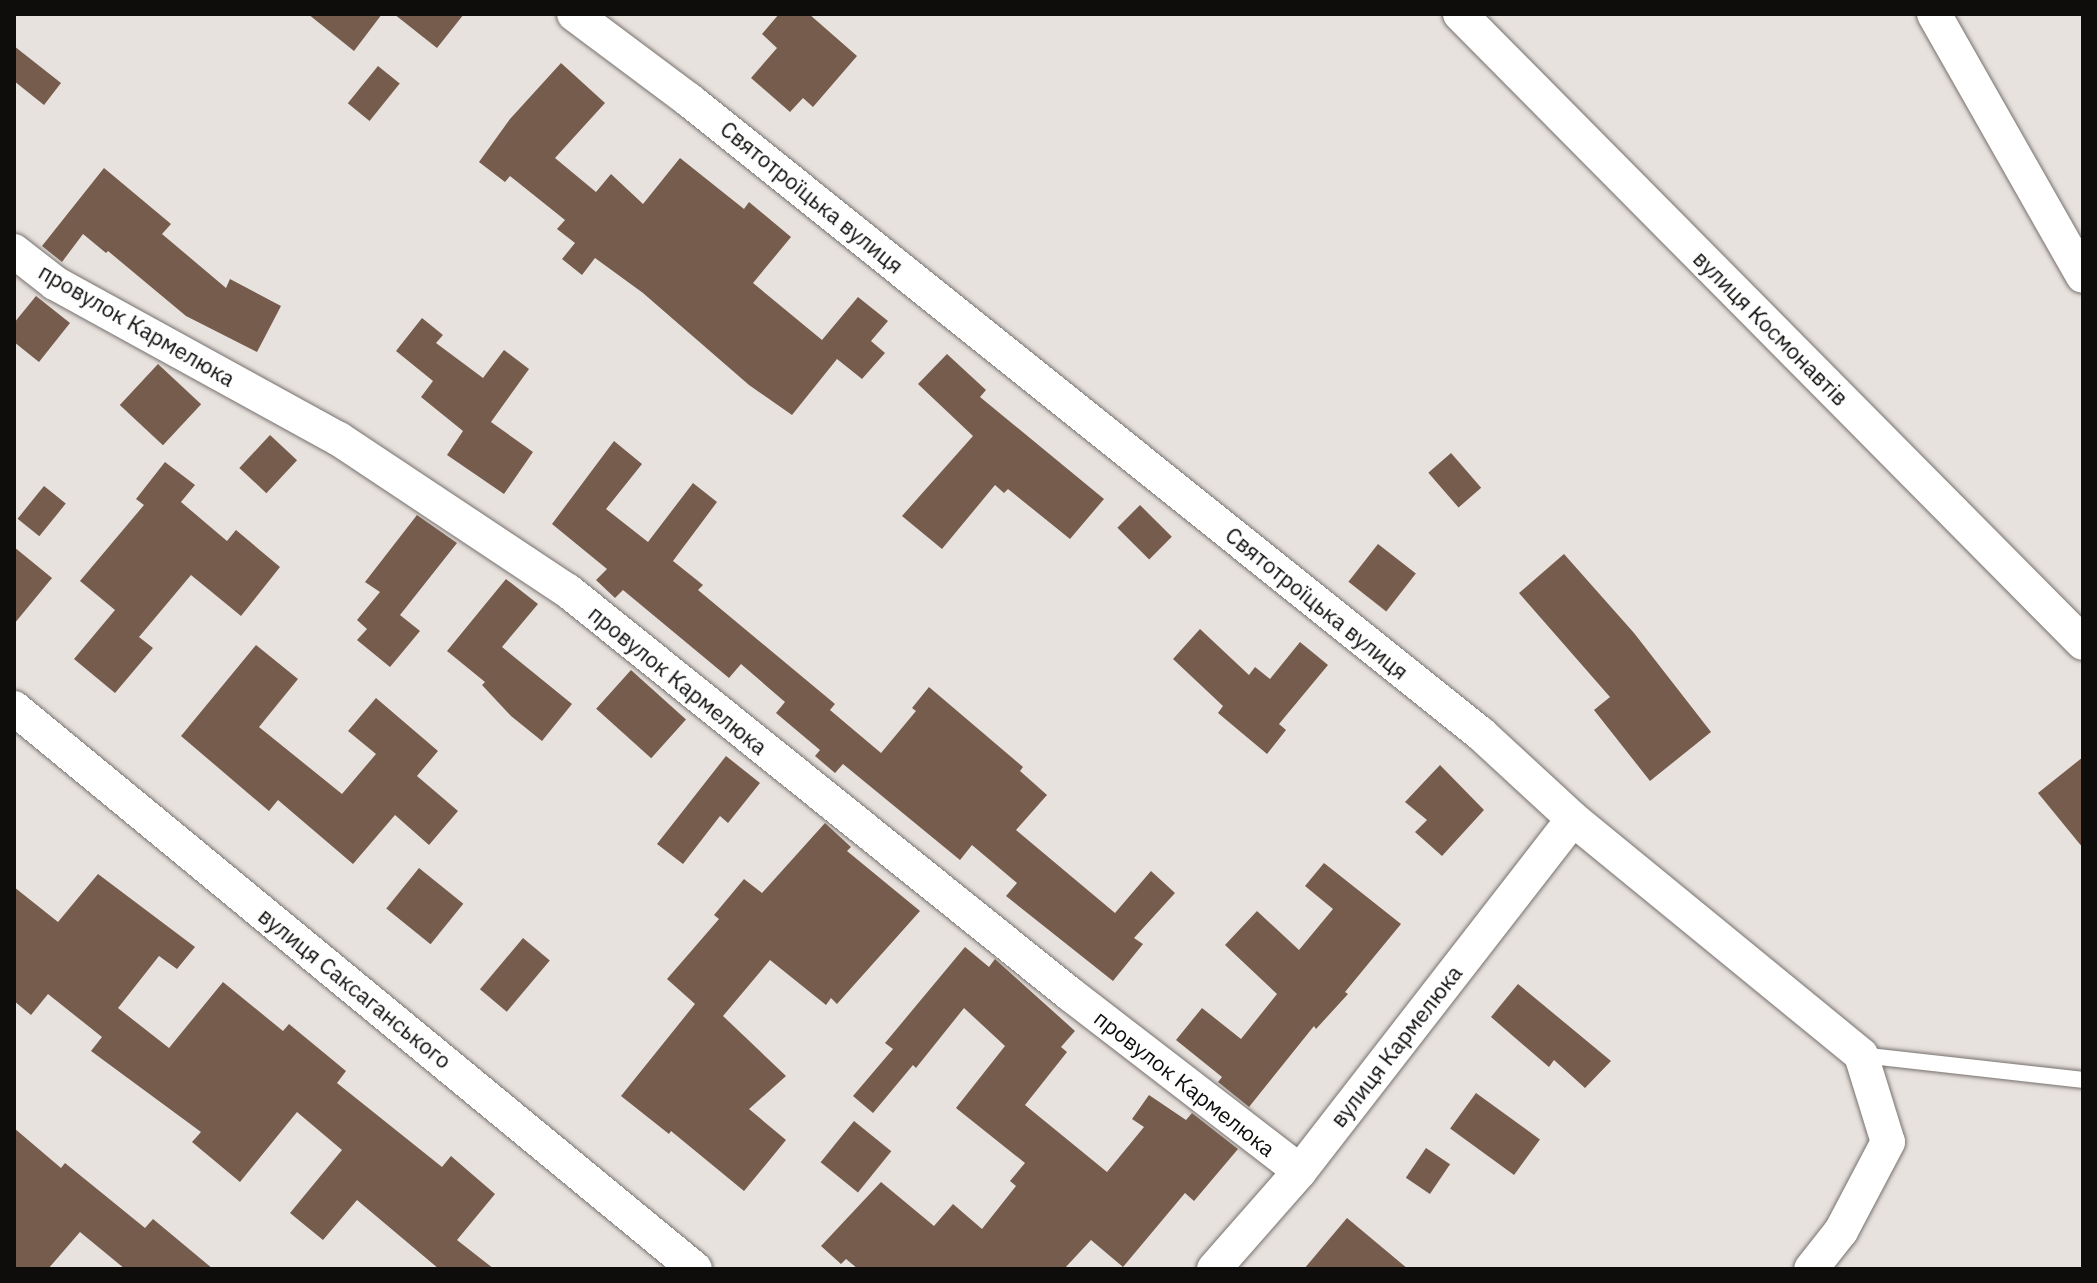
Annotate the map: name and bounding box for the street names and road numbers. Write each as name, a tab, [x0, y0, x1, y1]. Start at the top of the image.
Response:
street label: Святотроїцька вулиця	[715, 115, 909, 279]
street label: вулиця Космонавтів	[1688, 245, 1854, 411]
street label: провулок Кармелюка	[34, 258, 240, 392]
street label: Святотроїцька вулиця	[1220, 521, 1414, 685]
street label: провулок Кармелюка	[583, 600, 773, 760]
street label: вулиця Саксаганського	[253, 902, 457, 1074]
street label: вулиця Кармелюка	[1325, 960, 1467, 1132]
street label: провулок Кармелюка	[1089, 1004, 1281, 1162]

